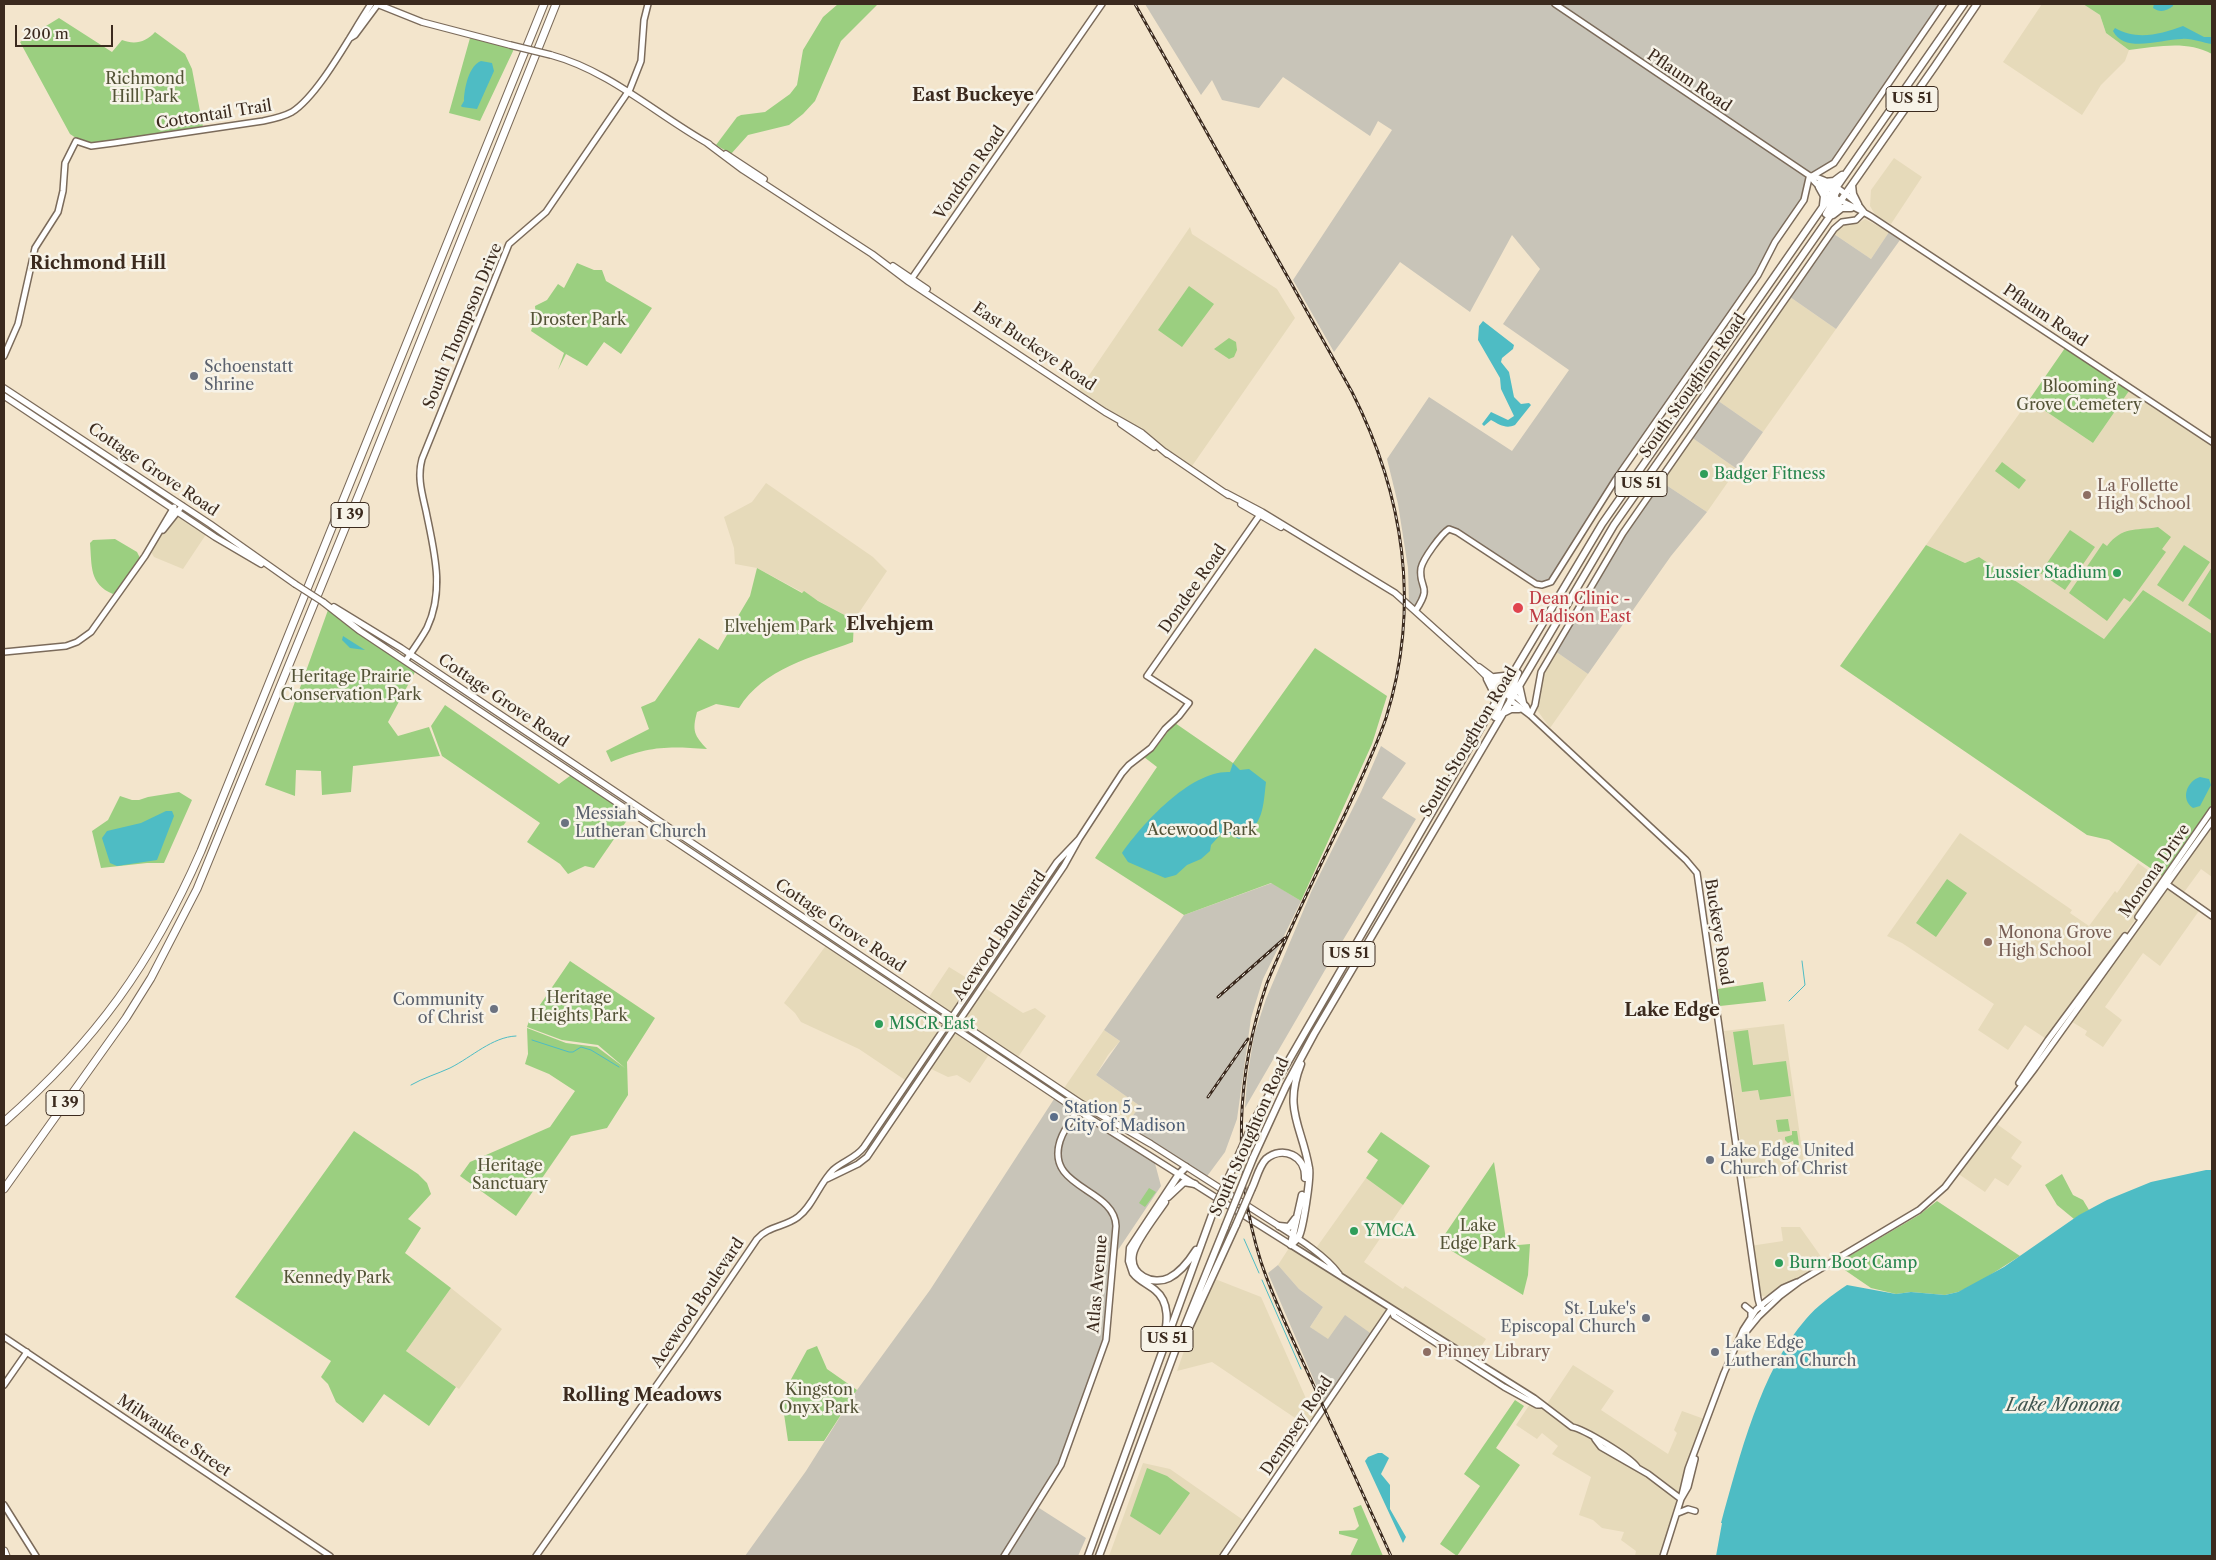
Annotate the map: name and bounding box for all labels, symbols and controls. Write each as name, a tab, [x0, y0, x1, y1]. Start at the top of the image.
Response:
scale bar	[18, 15, 115, 47]
text: 200 m	[23, 24, 69, 43]
street label: Pflaum Road	[1643, 46, 1735, 116]
park label: Richmond Hill Park	[105, 69, 185, 107]
district label: East Buckeye	[912, 85, 1034, 107]
road number: US 51	[1886, 86, 1938, 112]
street label: Cottontail Trail	[155, 96, 273, 134]
street label: Vondron Road	[931, 122, 1009, 224]
street label: South Thompson Drive	[419, 240, 507, 412]
district label: Richmond Hill	[30, 253, 166, 275]
street label: Pflaum Road	[1999, 281, 2091, 351]
street label: East Buckeye Road	[969, 299, 1099, 395]
park label: Droster Park	[530, 310, 626, 330]
street label: South Stoughton Road	[1636, 310, 1750, 462]
place label: Schoenstatt Shrine	[204, 357, 293, 395]
marker: Schoenstatt Shrine	[188, 370, 200, 382]
park label: Blooming Grove Cemetery	[2016, 377, 2142, 415]
street label: Cottage Grove Road	[84, 419, 222, 521]
place label: Badger Fitness	[1714, 464, 1825, 484]
marker: Badger Fitness	[1698, 468, 1710, 480]
road number: US 51	[1615, 472, 1667, 496]
place label: La Follette High School	[2097, 476, 2191, 514]
marker: La Follette High School	[2081, 489, 2093, 501]
road number: I 39	[331, 502, 369, 528]
street label: Dondee Road	[1155, 541, 1231, 637]
place label: Lussier Stadium	[1985, 563, 2107, 583]
marker: Lussier Stadium	[2111, 567, 2123, 579]
place label: Dean Clinic - Madison East	[1529, 589, 1631, 627]
marker: Dean Clinic - Madison East	[1511, 601, 1525, 615]
district label: Elvehjem	[846, 614, 934, 636]
park label: Elvehjem Park	[724, 617, 834, 637]
street label: Cottage Grove Road	[434, 650, 572, 752]
street label: South Stoughton Road	[1417, 663, 1521, 821]
park label: Heritage Prairie Conservation Park	[281, 667, 421, 705]
place label: Messiah Lutheran Church	[575, 804, 707, 842]
marker: Messiah Lutheran Church	[559, 817, 571, 829]
park label: Acewood Park	[1147, 820, 1257, 840]
street label: Monona Drive	[2116, 821, 2194, 921]
street label: Acewood Boulevard	[949, 867, 1051, 1005]
street label: Cottage Grove Road	[771, 875, 909, 977]
street label: Buckeye Road	[1700, 877, 1736, 987]
place label: Monona Grove High School	[1998, 923, 2112, 961]
marker: Monona Grove High School	[1982, 936, 1994, 948]
road number: US 51	[1323, 942, 1375, 966]
park label: Heritage Heights Park	[530, 988, 628, 1026]
place label: Community of Christ	[393, 990, 484, 1028]
district label: Lake Edge	[1624, 1000, 1720, 1022]
marker: Community of Christ	[488, 1003, 500, 1015]
place label: MSCR East	[889, 1014, 975, 1034]
marker: MSCR East	[873, 1018, 885, 1030]
street label: South Stoughton Road	[1206, 1055, 1294, 1219]
road number: I 39	[46, 1090, 84, 1116]
place label: Station 5 - City of Madison	[1064, 1098, 1186, 1136]
marker: Station 5 - City of Madison	[1048, 1111, 1060, 1123]
place label: Lake Edge United Church of Christ	[1720, 1141, 1854, 1179]
marker: Lake Edge United Church of Christ	[1704, 1154, 1716, 1166]
park label: Heritage Sanctuary	[472, 1156, 548, 1194]
park label: Lake Edge Park	[1439, 1216, 1517, 1254]
place label: YMCA	[1364, 1221, 1415, 1241]
marker: YMCA	[1348, 1225, 1360, 1237]
street label: Acewood Boulevard	[647, 1234, 749, 1372]
street label: Atlas Avenue	[1084, 1234, 1112, 1334]
place label: Burn Boot Camp	[1789, 1253, 1917, 1273]
marker: Burn Boot Camp	[1773, 1257, 1785, 1269]
park label: Kennedy Park	[283, 1268, 391, 1288]
place label: St. Luke's Episcopal Church	[1501, 1299, 1636, 1337]
marker: St. Luke's Episcopal Church	[1640, 1312, 1652, 1324]
road number: US 51	[1141, 1326, 1193, 1352]
place label: Lake Edge Lutheran Church	[1725, 1333, 1857, 1371]
place label: Pinney Library	[1437, 1342, 1550, 1362]
marker: Pinney Library	[1421, 1346, 1433, 1358]
marker: Lake Edge Lutheran Church	[1709, 1346, 1721, 1358]
street label: Dempsey Road	[1257, 1373, 1337, 1479]
park label: Kingston Onyx Park	[779, 1380, 859, 1418]
district label: Rolling Meadows	[562, 1385, 722, 1407]
street label: Milwaukee Street	[114, 1391, 234, 1481]
water label: Lake Monona	[2006, 1395, 2120, 1417]

